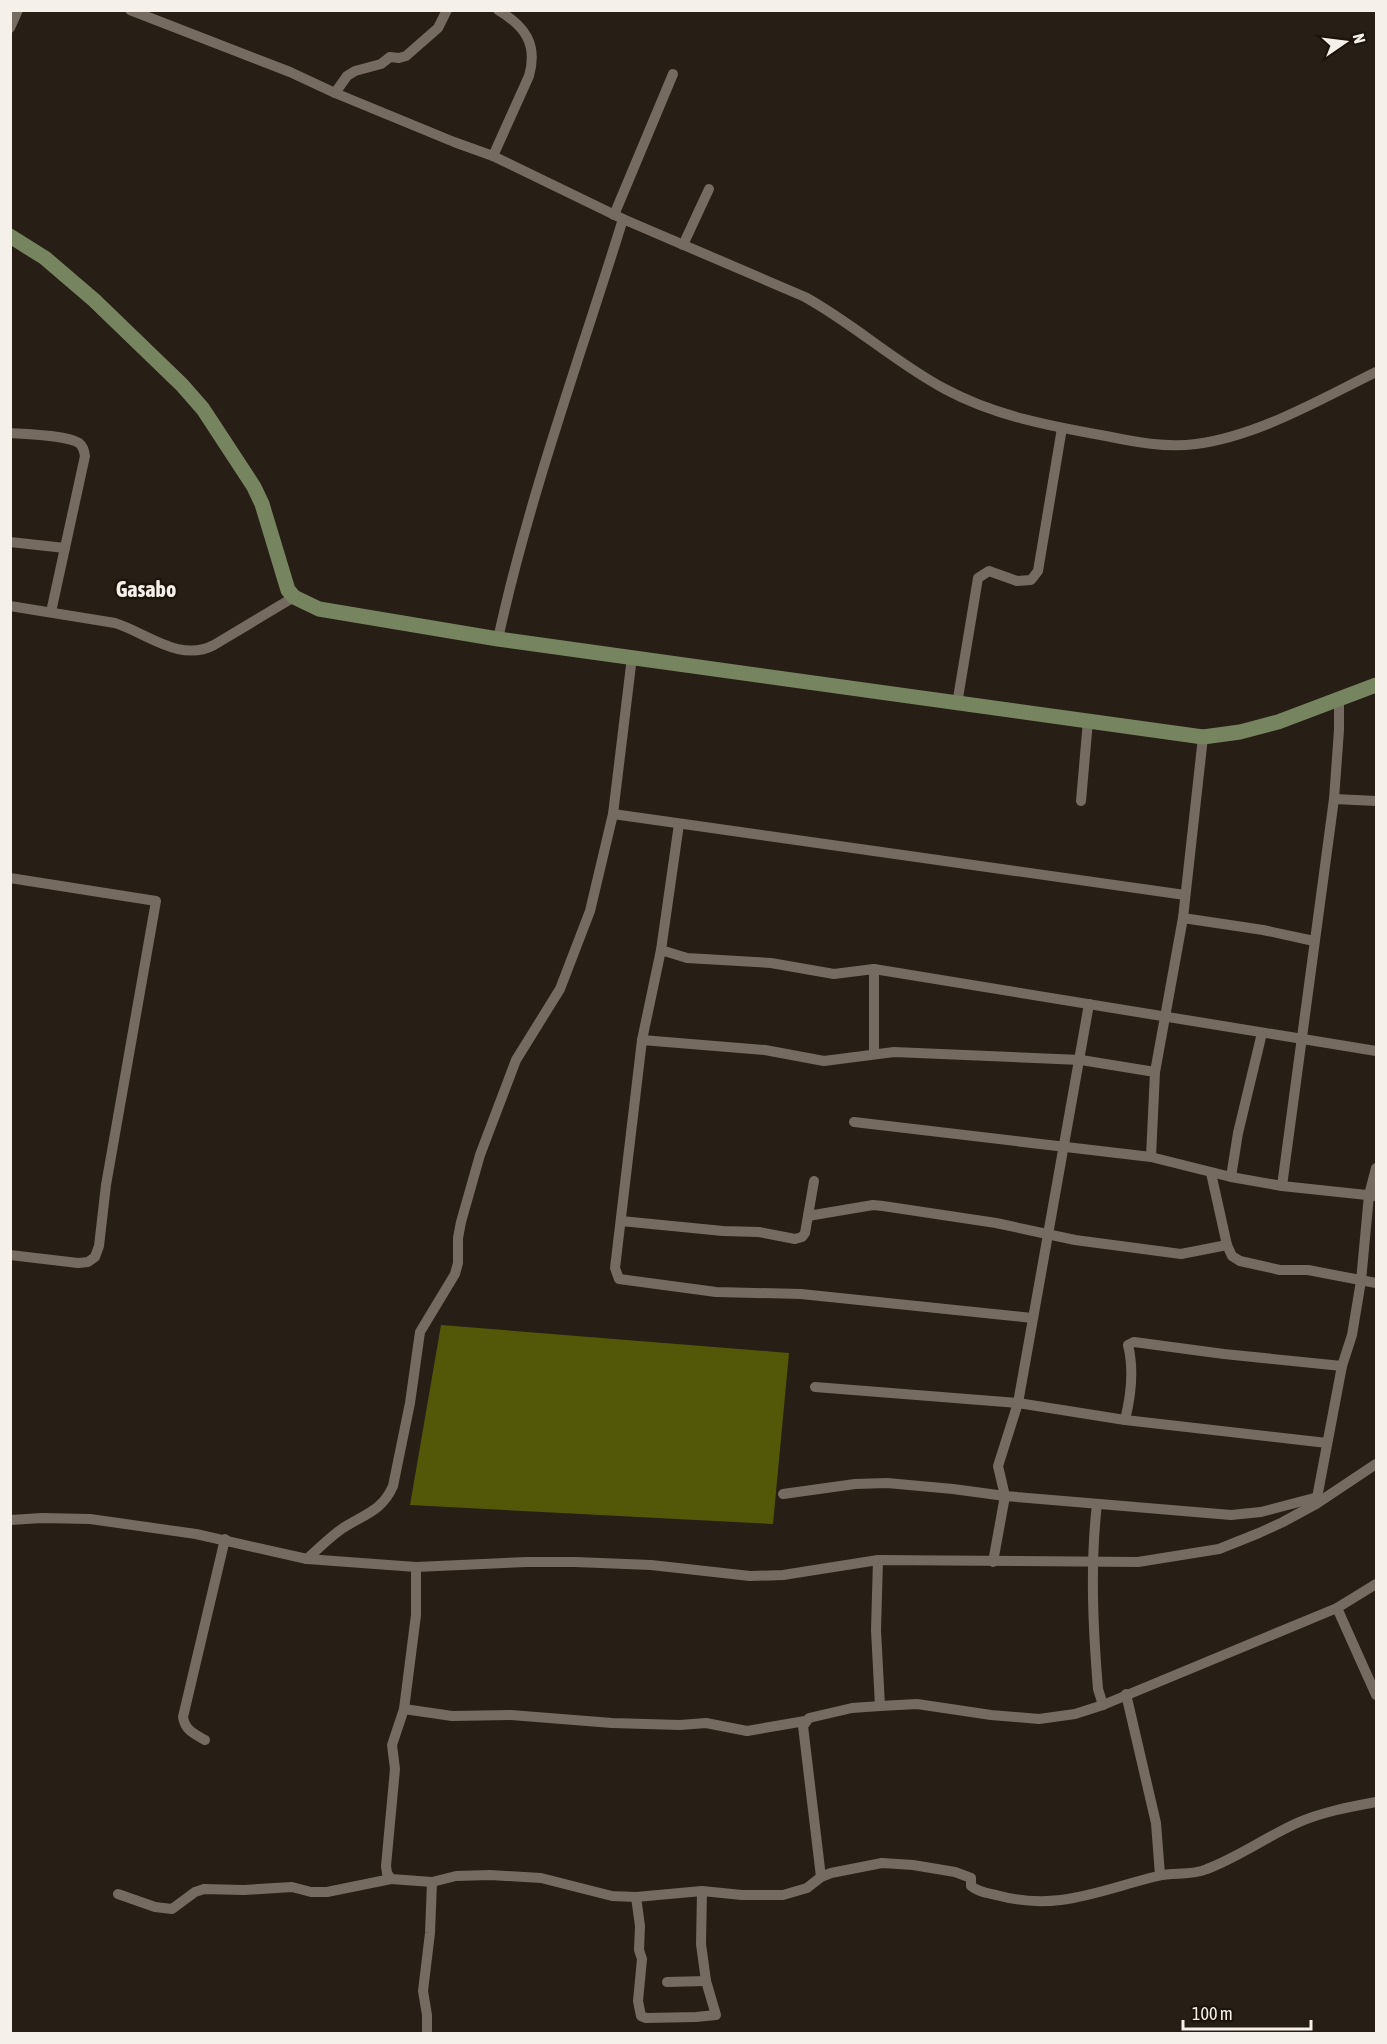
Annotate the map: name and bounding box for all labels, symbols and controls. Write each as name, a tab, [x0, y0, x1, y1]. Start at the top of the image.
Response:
north arrow	[1315, 12, 1375, 72]
text: N	[1350, 32, 1369, 45]
district label: Gasabo	[116, 576, 176, 602]
scale bar	[1183, 1993, 1310, 2031]
text: 100 m	[1192, 2003, 1233, 2024]

